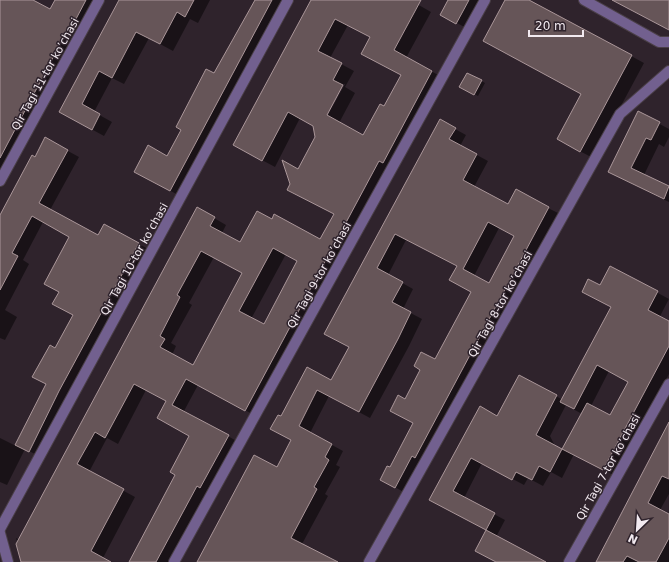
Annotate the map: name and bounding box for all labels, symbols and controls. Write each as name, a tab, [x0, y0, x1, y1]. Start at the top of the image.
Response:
scale bar	[529, 12, 583, 38]
street label: Qir Tagi 11-tor koʼchasi	[9, 16, 82, 133]
text: 20 m	[535, 19, 566, 33]
street label: Qir Tagi 10-tor koʼchasi	[98, 201, 171, 318]
street label: Qir Tagi 9-tor koʼchasi	[285, 220, 354, 331]
street label: Qir Tagi 8-tor koʼchasi	[466, 249, 535, 360]
street label: Qir Tagi 7-tor koʼchasi	[574, 412, 643, 523]
north arrow	[617, 510, 657, 550]
text: N	[626, 531, 640, 546]

